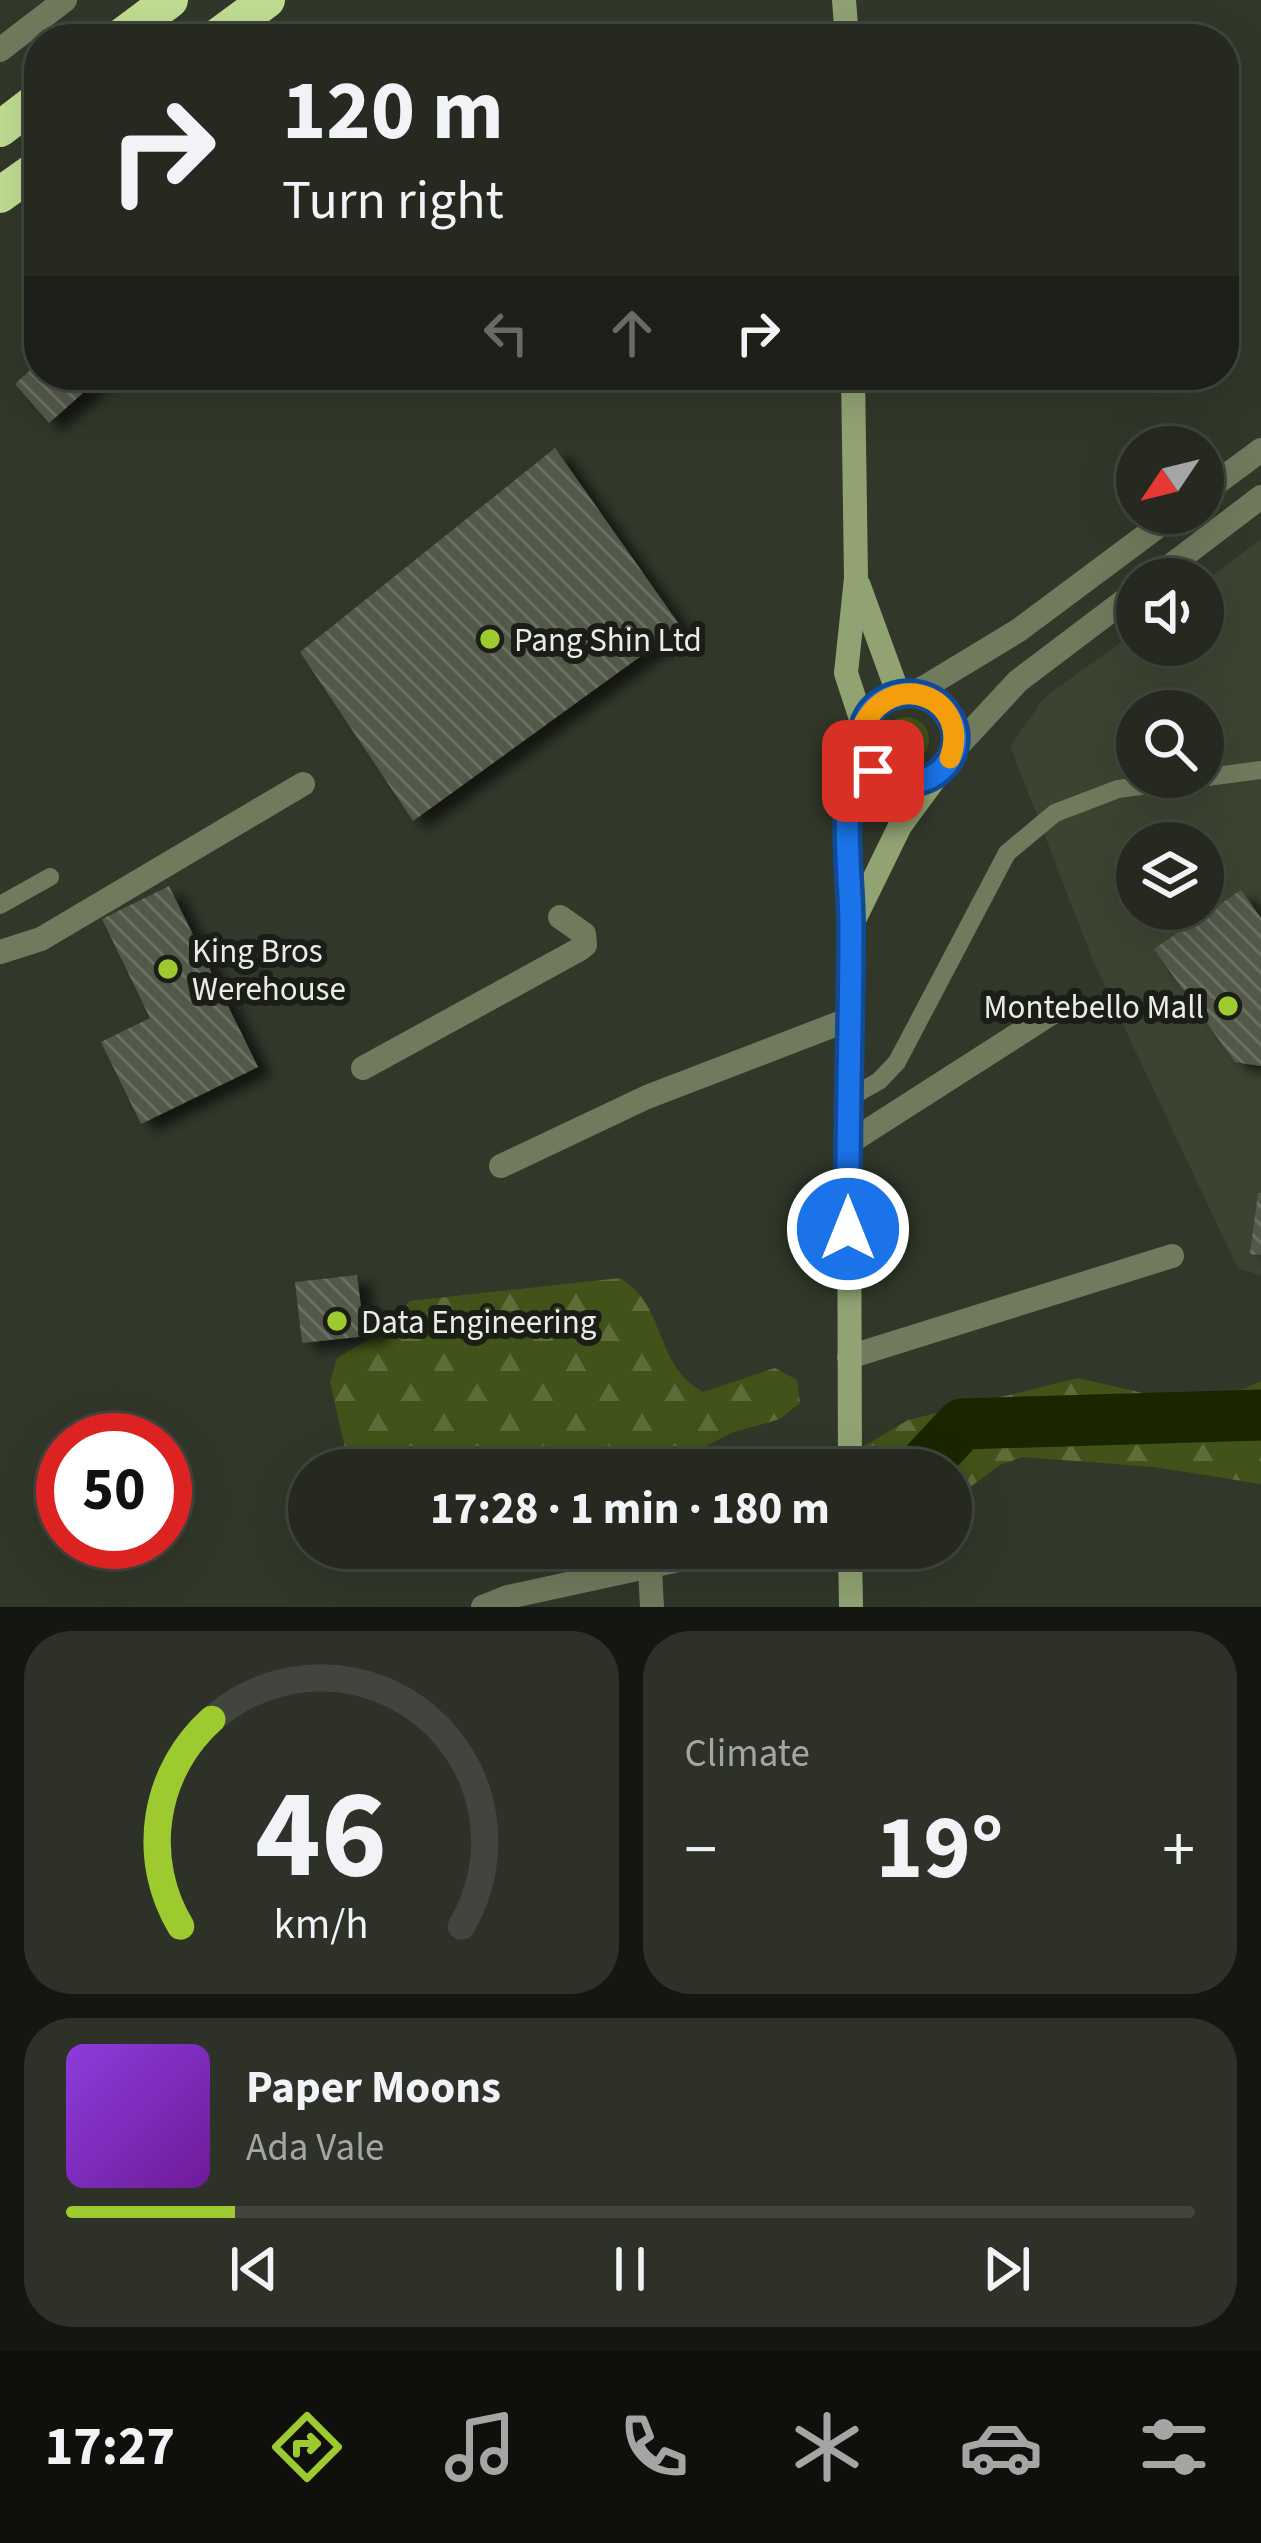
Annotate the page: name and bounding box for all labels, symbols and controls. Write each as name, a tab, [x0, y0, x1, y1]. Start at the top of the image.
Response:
text: 120 m	[282, 52, 504, 172]
icon: right	[84, 72, 240, 228]
text: Turn right	[282, 163, 504, 240]
icon: left	[473, 300, 539, 366]
icon: ahead	[599, 300, 665, 366]
icon: right	[725, 300, 791, 366]
north arrow	[1116, 426, 1224, 534]
map controls	[1116, 426, 1224, 930]
button: sound	[1116, 558, 1224, 666]
place label: Pang Shin Ltd	[514, 617, 702, 664]
marker: Pang Shin Ltd	[477, 626, 503, 652]
button: search	[1116, 690, 1224, 798]
pin	[822, 720, 924, 822]
icon: arrive	[840, 738, 906, 804]
button: layers	[1116, 822, 1224, 930]
place label: King Bros Werehouse	[192, 928, 346, 1013]
marker: King Bros Werehouse	[155, 956, 181, 982]
place label: Montebello Mall	[984, 984, 1204, 1031]
marker: Montebello Mall	[1215, 993, 1241, 1019]
position arrow	[785, 1166, 911, 1292]
place label: Data Engineering	[361, 1299, 597, 1346]
marker: Data Engineering	[324, 1308, 350, 1334]
speed limit sign: 50	[36, 1413, 192, 1569]
text: 17:28 · 1 min · 180 m	[430, 1477, 830, 1541]
text: Climate	[685, 1726, 810, 1782]
text: 46	[255, 1747, 387, 1925]
text: 19°	[876, 1785, 1004, 1913]
text: −	[685, 1803, 717, 1897]
text: +	[1162, 1803, 1195, 1897]
text: km/h	[274, 1893, 369, 1954]
text: Paper Moons	[246, 2056, 501, 2120]
text: Ada Vale	[246, 2120, 384, 2176]
icon: previous	[221, 2236, 287, 2302]
icon: pause	[597, 2236, 663, 2302]
icon: next	[974, 2236, 1040, 2302]
icon: directions	[265, 2405, 349, 2489]
icon: music	[438, 2405, 522, 2489]
icon: phone	[612, 2405, 696, 2489]
icon: climate	[785, 2405, 869, 2489]
icon: car	[959, 2405, 1043, 2489]
icon: filters	[1132, 2405, 1216, 2489]
text: 17:27	[45, 2409, 175, 2486]

